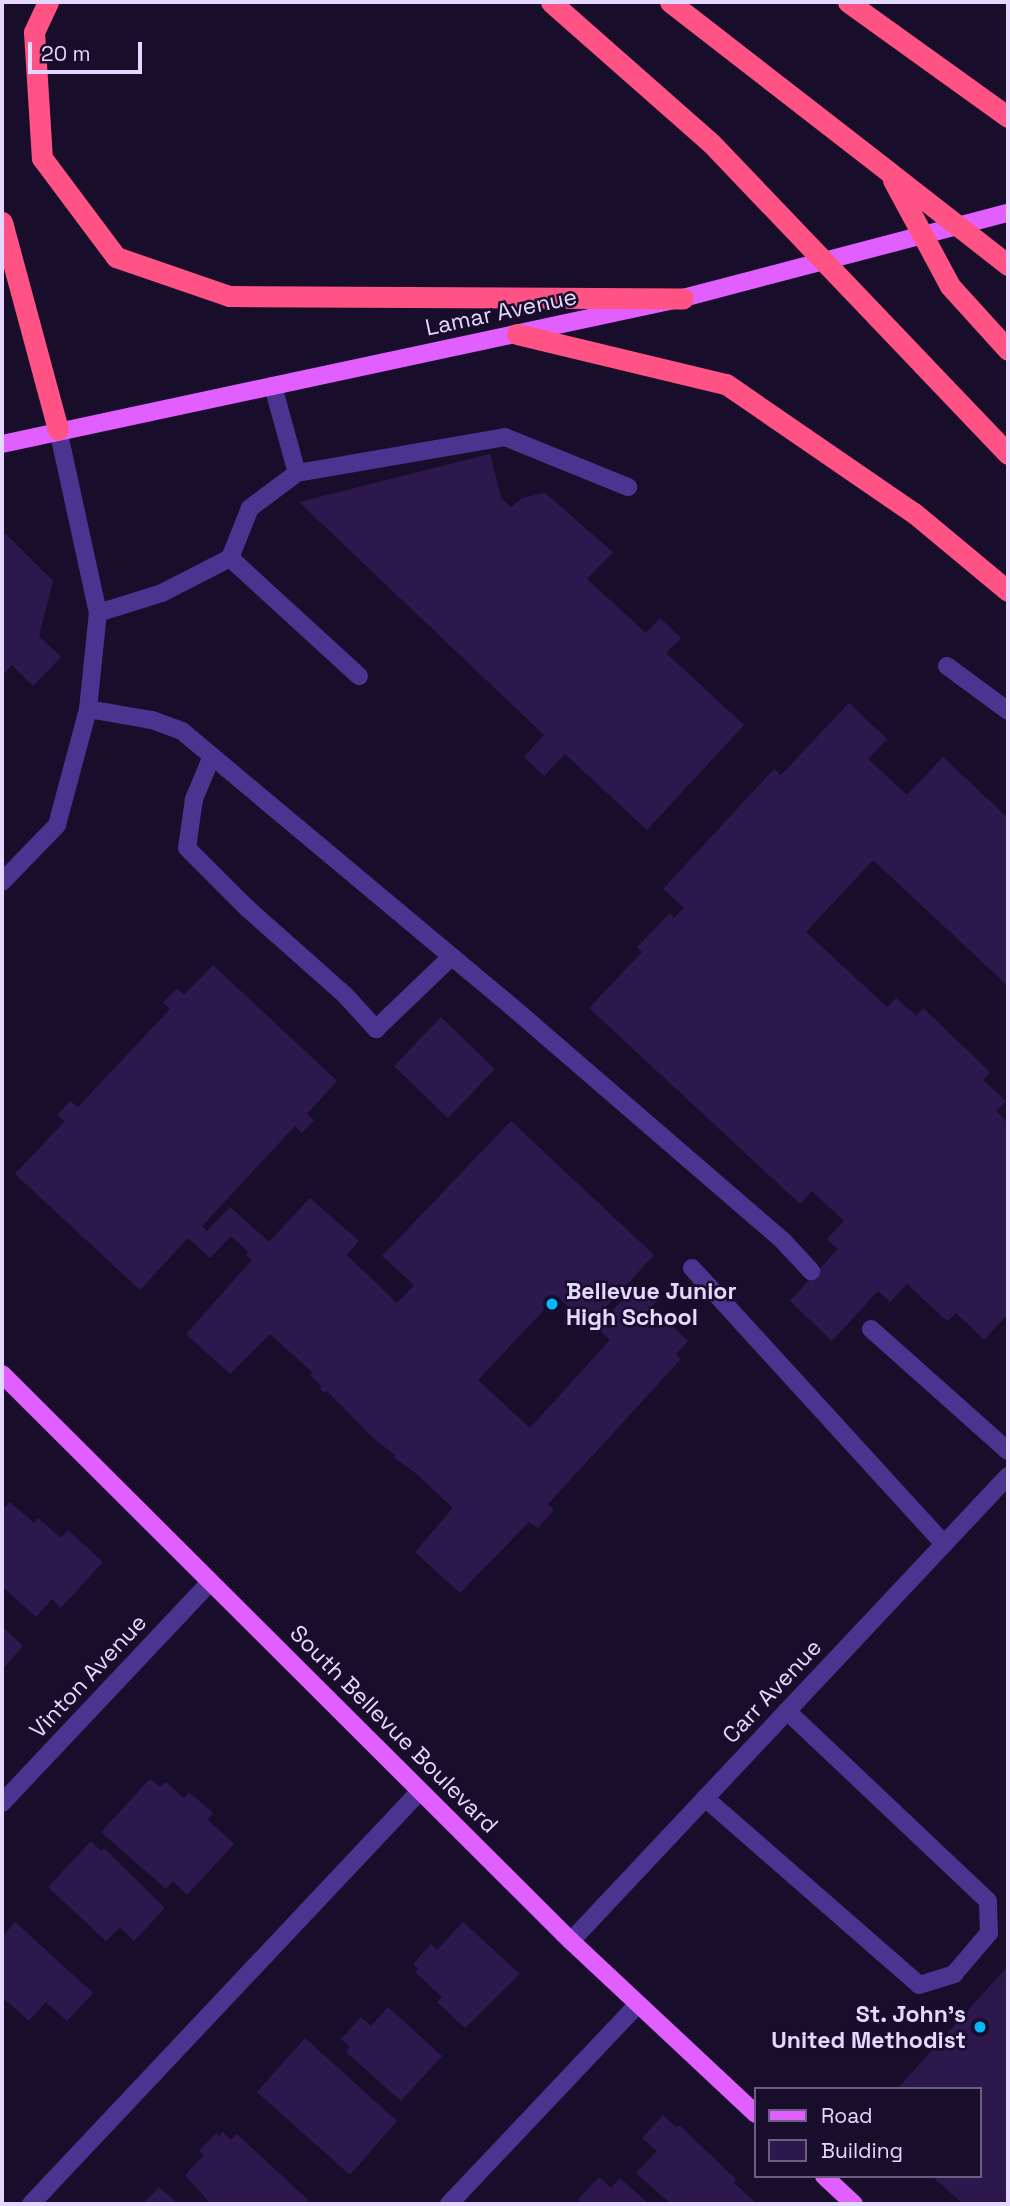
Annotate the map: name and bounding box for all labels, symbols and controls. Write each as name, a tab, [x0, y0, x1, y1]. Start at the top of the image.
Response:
scale bar	[32, 28, 145, 72]
text: 20 m	[41, 40, 91, 67]
street label: Lamar Avenue	[423, 282, 579, 342]
place label: Bellevue Junior High School	[566, 1277, 736, 1331]
marker: Bellevue Junior High School	[544, 1296, 560, 1312]
street label: Vinton Avenue	[24, 1608, 152, 1744]
street label: South Bellevue Boulevard	[284, 1619, 504, 1839]
street label: Carr Avenue	[717, 1633, 827, 1749]
place label: St. John's United Methodist	[771, 2000, 966, 2054]
marker: St. John's United Methodist	[972, 2019, 988, 2035]
legend	[754, 2087, 982, 2178]
text: Road	[821, 2102, 873, 2129]
text: Building	[821, 2137, 903, 2164]

